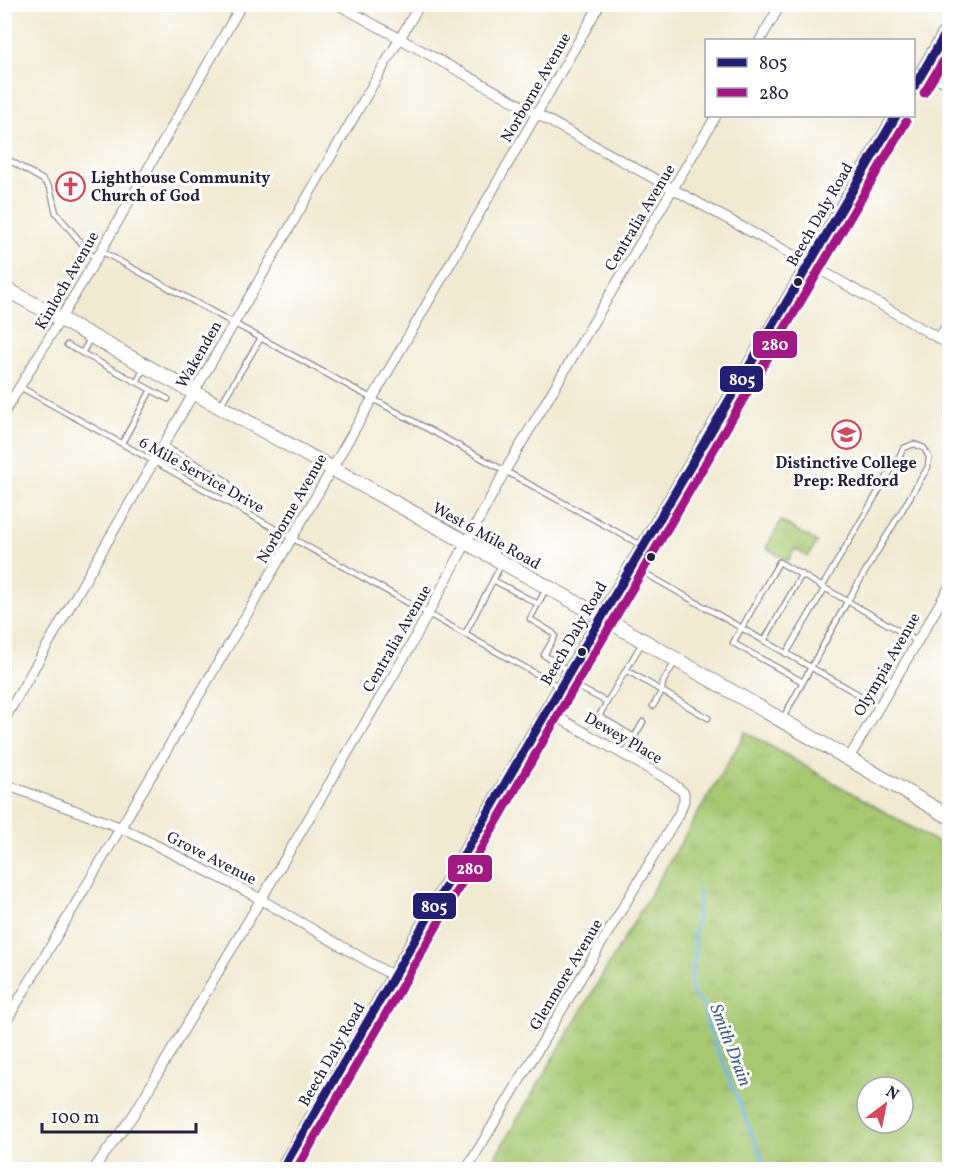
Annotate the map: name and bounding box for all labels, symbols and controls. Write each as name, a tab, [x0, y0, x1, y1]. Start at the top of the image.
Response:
street label: Norborne Avenue	[496, 29, 577, 147]
legend	[705, 39, 915, 117]
text: 805	[759, 52, 787, 77]
text: 280	[759, 82, 789, 107]
street label: Beech Daly Road	[782, 159, 859, 271]
street label: Centralia Avenue	[600, 161, 681, 276]
place label: Lighthouse Community Church of God	[91, 168, 270, 208]
church icon: Lighthouse Community Church of God	[54, 170, 86, 202]
street label: Kinloch Avenue	[31, 228, 105, 334]
unlabelled marker	[792, 276, 804, 288]
street label: Wakenden	[172, 317, 228, 393]
line badge: 280	[752, 330, 798, 359]
text: 280	[762, 335, 789, 357]
line badge: 805	[719, 365, 764, 393]
text: 805	[729, 370, 755, 392]
school or university icon: Distinctive College Prep: Redford	[830, 418, 862, 450]
street label: 6 Mile Service Drive	[134, 432, 268, 519]
street label: Norborne Avenue	[252, 450, 333, 568]
place label: Distinctive College Prep: Redford	[775, 453, 917, 493]
street label: West 6 Mile Road	[428, 498, 544, 576]
unlabelled marker	[645, 551, 657, 563]
street label: Beech Daly Road	[536, 578, 613, 690]
street label: Centralia Avenue	[358, 581, 438, 697]
street label: Olympia Avenue	[849, 609, 926, 721]
unlabelled marker	[576, 646, 588, 658]
street label: Dewey Place	[580, 707, 666, 770]
street label: Grove Avenue	[162, 827, 260, 891]
line badge: 280	[447, 854, 493, 883]
text: 280	[457, 859, 484, 881]
line badge: 805	[412, 892, 457, 920]
text: 805	[421, 897, 447, 919]
street label: Glenmore Avenue	[525, 915, 609, 1035]
street label: Beech Daly Road	[294, 999, 371, 1111]
water label: Smith Drain	[702, 1001, 757, 1090]
north arrow	[855, 1075, 915, 1135]
text: N	[881, 1082, 903, 1107]
scale bar	[42, 1096, 196, 1134]
text: 100 m	[51, 1106, 100, 1131]

